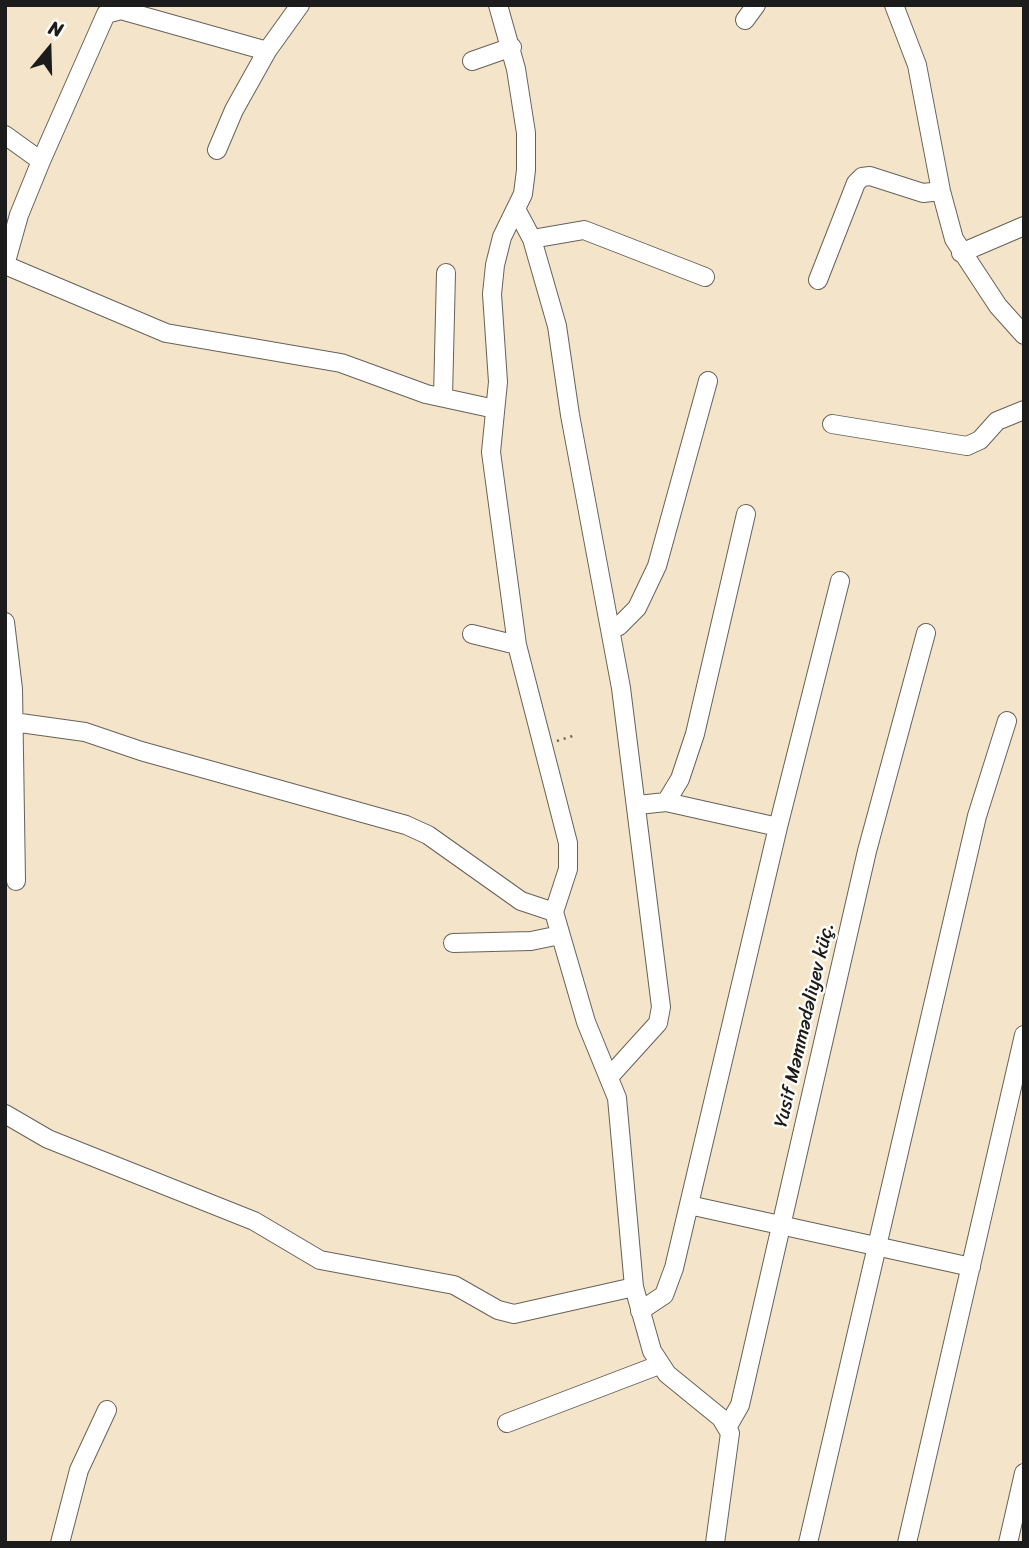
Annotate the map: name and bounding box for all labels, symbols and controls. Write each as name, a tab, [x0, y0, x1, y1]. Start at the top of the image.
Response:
text: N	[44, 11, 68, 46]
north arrow	[14, 14, 84, 84]
street label: Yusif Məmmədəliyev küç.	[770, 920, 840, 1130]

